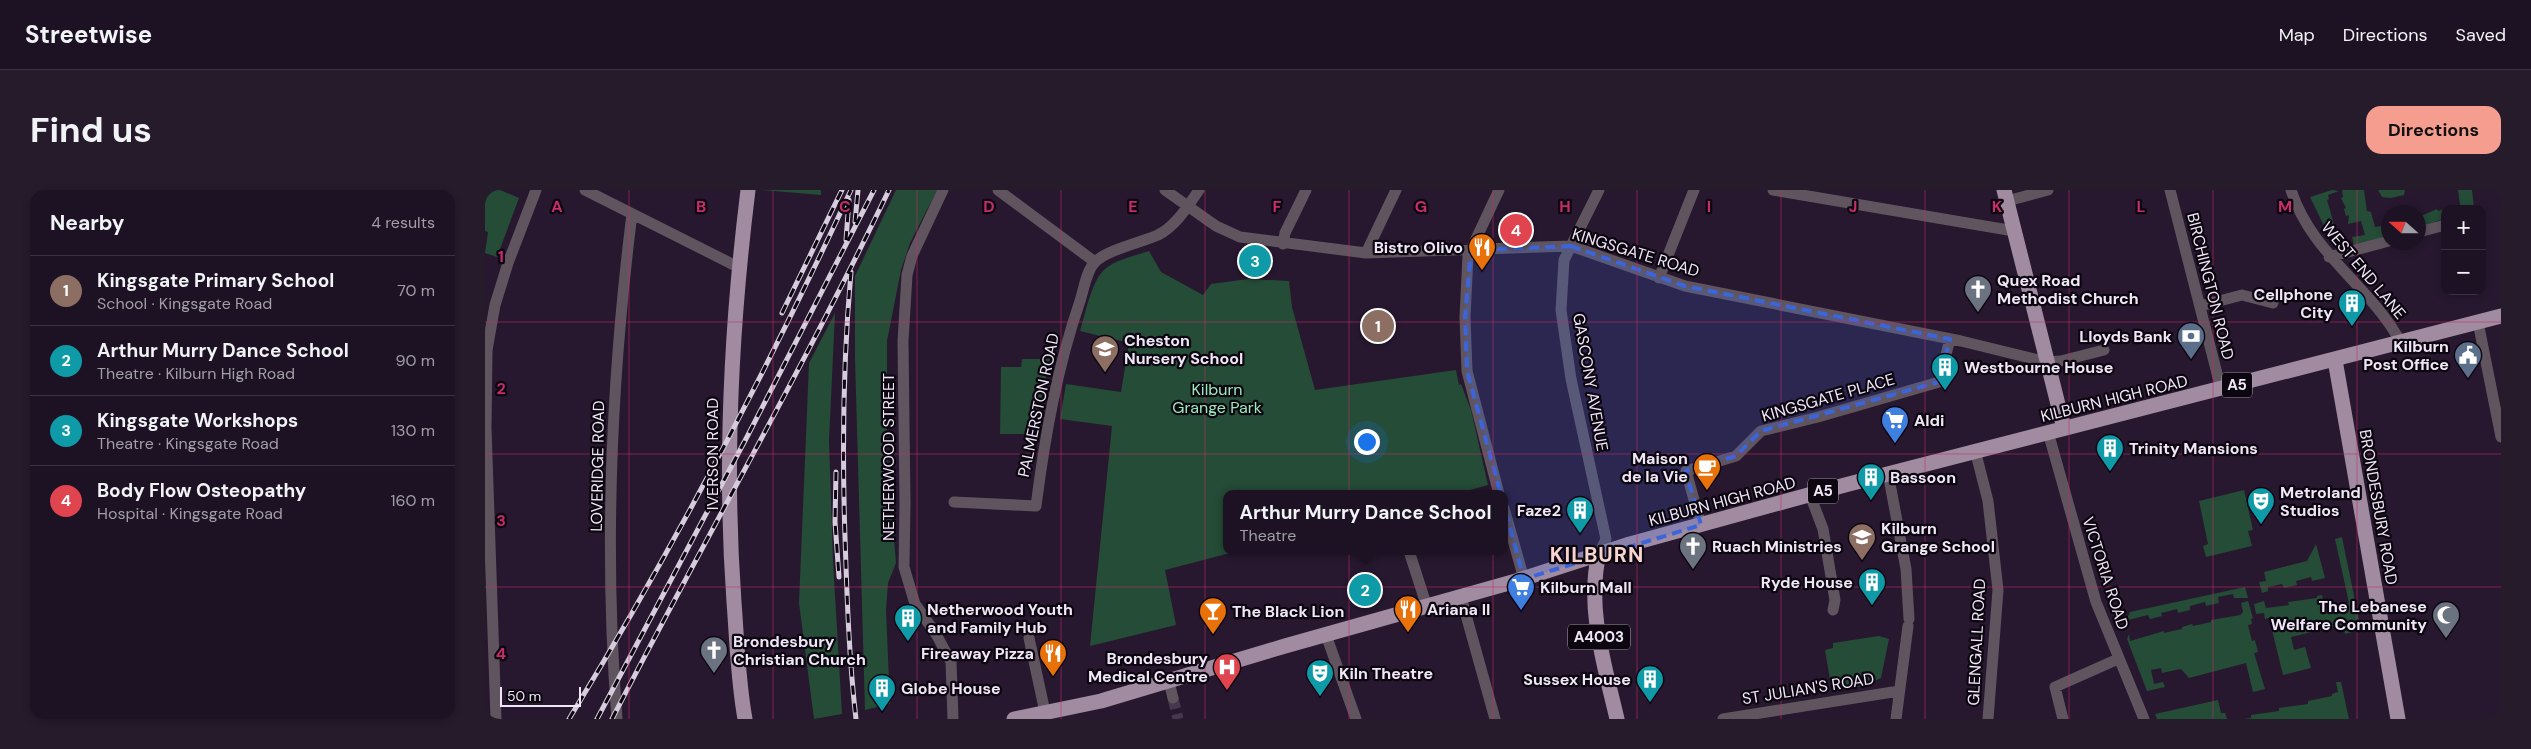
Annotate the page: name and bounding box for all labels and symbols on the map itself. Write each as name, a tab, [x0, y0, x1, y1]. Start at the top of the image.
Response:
text: A	[551, 196, 563, 217]
text: B	[696, 196, 706, 217]
text: C	[839, 196, 851, 217]
text: D	[983, 196, 995, 217]
text: E	[1128, 196, 1138, 217]
text: F	[1273, 196, 1282, 217]
text: G	[1415, 196, 1427, 217]
text: H	[1559, 196, 1571, 217]
text: I	[1707, 196, 1711, 217]
text: J	[1849, 196, 1857, 217]
text: K	[1992, 196, 2003, 217]
text: L	[2137, 196, 2146, 217]
text: M	[2278, 196, 2292, 217]
north arrow	[2381, 205, 2426, 250]
street label: BIRCHINGTON ROAD	[2182, 210, 2239, 362]
pin: 4	[1500, 211, 1532, 249]
street label: WEST END LANE	[2317, 217, 2411, 324]
street label: KINGSGATE ROAD	[1570, 223, 1702, 282]
restaurant icon: Bistro Olivo	[1467, 232, 1497, 271]
place label: Bistro Olivo	[1374, 237, 1463, 258]
pin: 3	[1239, 242, 1271, 280]
text: 1	[498, 246, 504, 267]
place label: Quex Road Methodist Church	[1997, 270, 2139, 309]
church icon: Quex Road Methodist Church	[1963, 274, 1993, 313]
place label: Cellphone City	[2253, 284, 2333, 323]
building icon: Cellphone City	[2337, 288, 2367, 327]
pin: 1	[1362, 307, 1394, 345]
street label: GASCONY AVENUE	[1568, 311, 1613, 453]
bank icon: Lloyds Bank	[2176, 321, 2206, 360]
place label: Lloyds Bank	[2079, 326, 2173, 347]
place label: Cheston Nursery School	[1124, 330, 1243, 369]
street label: PALMERSTON ROAD	[1013, 331, 1064, 479]
school or university icon: Cheston Nursery School	[1090, 334, 1120, 373]
place label: Kilburn Post Office	[2363, 336, 2449, 375]
public building icon: Kilburn Post Office	[2453, 340, 2483, 379]
building icon: Westbourne House	[1930, 352, 1960, 391]
place label: Westbourne House	[1964, 357, 2113, 378]
street label: KINGSGATE PLACE	[1759, 368, 1897, 427]
street label: KILBURN HIGH ROAD	[2038, 370, 2190, 427]
road number: A5	[2222, 372, 2252, 398]
street label: NETHERWOOD STREET	[878, 373, 899, 541]
text: 2	[496, 378, 506, 399]
park label: Kilburn Grange Park	[1172, 379, 1262, 418]
street label: IVERSON ROAD	[702, 398, 723, 510]
street label: LOVERIDGE ROAD	[586, 400, 609, 532]
supermarket icon: Aldi	[1880, 405, 1910, 444]
place label: Aldi	[1914, 410, 1944, 431]
street label: BRONDESBURY ROAD	[2355, 428, 2403, 586]
your location	[1354, 429, 1380, 455]
building icon: Trinity Mansions	[2095, 433, 2125, 472]
place label: Trinity Mansions	[2129, 438, 2258, 459]
place label: Maison de la Vie	[1621, 448, 1688, 487]
cafe icon: Maison de la Vie	[1692, 452, 1722, 491]
building icon: Bassoon	[1856, 462, 1886, 501]
place label: Bassoon	[1890, 467, 1956, 488]
street label: KILBURN HIGH ROAD	[1646, 472, 1798, 531]
road number: A5	[1808, 478, 1838, 504]
place label: Metroland Studios	[2280, 482, 2361, 521]
theatre icon: Metroland Studios	[2246, 486, 2276, 525]
building icon: Faze2	[1565, 495, 1595, 534]
place label: Faze2	[1517, 500, 1561, 521]
text: 3	[496, 510, 506, 531]
street label: VICTORIA ROAD	[2077, 514, 2134, 632]
place label: Kilburn Grange School	[1881, 518, 1995, 557]
school or university icon: Kilburn Grange School	[1847, 522, 1877, 561]
church icon: Ruach Ministries	[1678, 531, 1708, 570]
place label: Ruach Ministries	[1712, 536, 1842, 557]
district label: KILBURN	[1550, 541, 1644, 569]
building icon: Ryde House	[1857, 567, 1887, 606]
pin: 2	[1349, 571, 1381, 609]
supermarket icon: Kilburn Mall	[1506, 572, 1536, 611]
place label: Ryde House	[1761, 572, 1853, 593]
place label: Kilburn Mall	[1540, 577, 1632, 598]
street label: GLENGALL ROAD	[1963, 578, 1990, 706]
restaurant icon: Ariana II	[1393, 594, 1423, 633]
bar icon: The Black Lion	[1198, 596, 1228, 635]
place label: The Lebanese Welfare Community	[2270, 596, 2427, 635]
place label: Netherwood Youth and Family Hub	[927, 599, 1073, 638]
place label: Ariana II	[1427, 599, 1490, 620]
mosque icon: The Lebanese Welfare Community	[2431, 600, 2461, 639]
place label: The Black Lion	[1232, 601, 1344, 622]
building icon: Netherwood Youth and Family Hub	[893, 603, 923, 642]
road number: A4003	[1568, 624, 1630, 650]
place label: Brondesbury Christian Church	[733, 631, 866, 670]
church icon: Brondesbury Christian Church	[699, 635, 729, 674]
restaurant icon: Fireaway Pizza	[1038, 638, 1068, 677]
text: 4	[496, 643, 506, 664]
place label: Fireaway Pizza	[921, 643, 1034, 664]
place label: Brondesbury Medical Centre	[1088, 648, 1208, 687]
hospital icon: Brondesbury Medical Centre	[1212, 652, 1242, 691]
theatre icon: Kiln Theatre	[1305, 658, 1335, 697]
place label: Kiln Theatre	[1339, 663, 1433, 684]
building icon: Sussex House	[1635, 664, 1665, 703]
street label: ST JULIAN'S ROAD	[1741, 668, 1876, 709]
place label: Sussex House	[1523, 669, 1631, 690]
building icon: Globe House	[867, 673, 897, 712]
place label: Globe House	[901, 678, 1001, 699]
scale bar	[500, 684, 581, 707]

